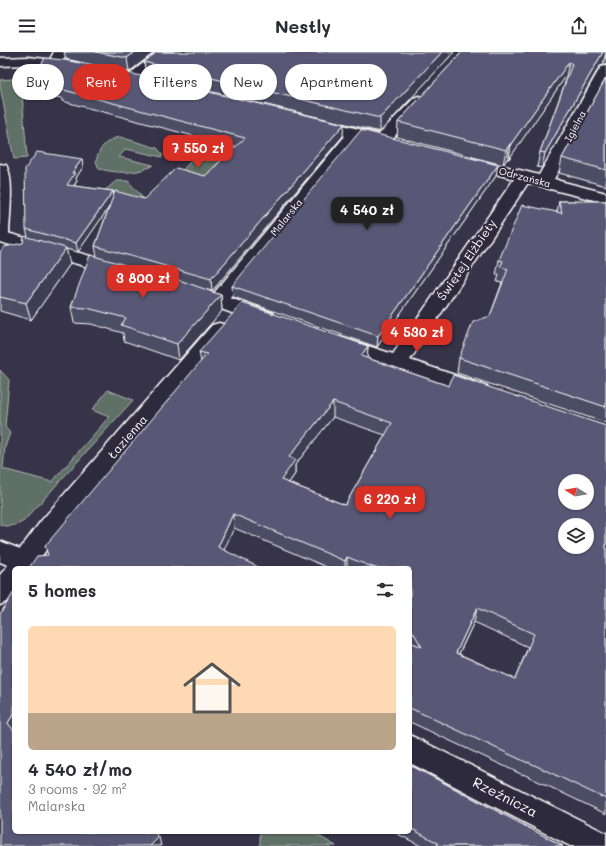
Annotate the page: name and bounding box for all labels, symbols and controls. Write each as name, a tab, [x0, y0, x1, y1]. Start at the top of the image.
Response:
text: Nestly	[275, 14, 331, 38]
icon: menu	[16, 15, 38, 37]
icon: share	[568, 15, 590, 37]
chip: Buy	[12, 64, 64, 100]
chip: Rent	[72, 64, 131, 100]
chip: Filters	[139, 64, 212, 100]
chip: New	[220, 64, 277, 100]
chip: Apartment	[285, 64, 387, 100]
street label: Igielna	[561, 108, 589, 144]
pin: 7 550 zł	[157, 135, 239, 169]
text: 7 550 zł	[172, 139, 224, 156]
street label: Odrzańska	[498, 163, 552, 191]
street label: Malarska	[267, 195, 305, 239]
pin: 4 540 zł	[326, 197, 408, 231]
text: 4 540 zł	[340, 201, 394, 218]
street label: Świętej Elżbiety	[433, 216, 499, 303]
pin: 3 800 zł	[102, 265, 184, 299]
text: 3 800 zł	[116, 269, 170, 286]
pin: 4 530 zł	[376, 319, 458, 353]
text: 4 530 zł	[390, 323, 444, 340]
street label: Łazienna	[104, 411, 150, 461]
north arrow	[558, 474, 594, 510]
map controls	[558, 474, 594, 554]
pin: 6 220 zł	[349, 486, 431, 520]
text: 6 220 zł	[364, 490, 416, 507]
button: layers	[558, 518, 594, 554]
text: 5 homes	[28, 579, 96, 601]
icon: filters	[374, 579, 396, 601]
icon: home	[176, 652, 248, 724]
text: 4 540 zł/mo	[28, 758, 132, 780]
street label: Rzeźnicza	[470, 772, 541, 821]
text: 3 rooms · 92 m²	[28, 780, 127, 797]
text: Malarska	[28, 797, 86, 814]

